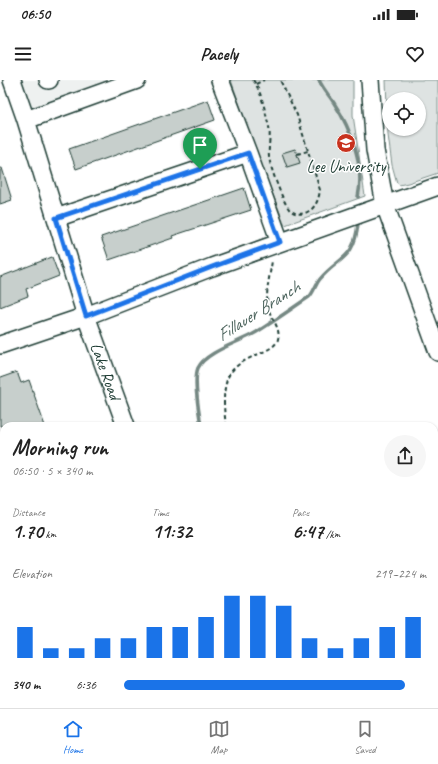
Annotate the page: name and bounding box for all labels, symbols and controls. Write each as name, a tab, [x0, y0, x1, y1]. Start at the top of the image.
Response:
text: 06:50	[20, 5, 50, 24]
icon: menu	[12, 43, 34, 65]
text: Pacely	[200, 43, 238, 65]
icon: heart	[404, 43, 426, 65]
map controls	[382, 92, 426, 136]
button: locate	[382, 92, 426, 136]
pin	[183, 128, 217, 169]
school or university icon: Lee University	[335, 132, 357, 154]
icon: arrive	[189, 134, 211, 156]
place label: Lee University	[306, 156, 387, 177]
water label: Fillauer Branch	[212, 275, 305, 346]
street label: Lake Road	[86, 340, 127, 406]
text: Morning run	[12, 434, 108, 462]
button: share	[384, 435, 426, 477]
text: 06:50 · 5 × 340 m	[12, 463, 93, 479]
text: Distance	[12, 505, 45, 519]
text: Time	[152, 505, 169, 519]
text: Pace	[292, 505, 309, 519]
text: 1.70	[12, 519, 43, 544]
text: 11:32	[152, 519, 192, 544]
text: 6:47	[292, 519, 323, 544]
text: km	[43, 527, 56, 541]
text: /km	[323, 527, 340, 541]
text: Elevation	[12, 566, 52, 582]
text: 219–224 m	[375, 566, 426, 582]
text: 340 m	[12, 677, 40, 693]
text: 6:36	[76, 677, 96, 693]
tab: Home	[62, 718, 84, 756]
tab: Map	[208, 718, 230, 756]
tab: Saved	[354, 718, 376, 756]

